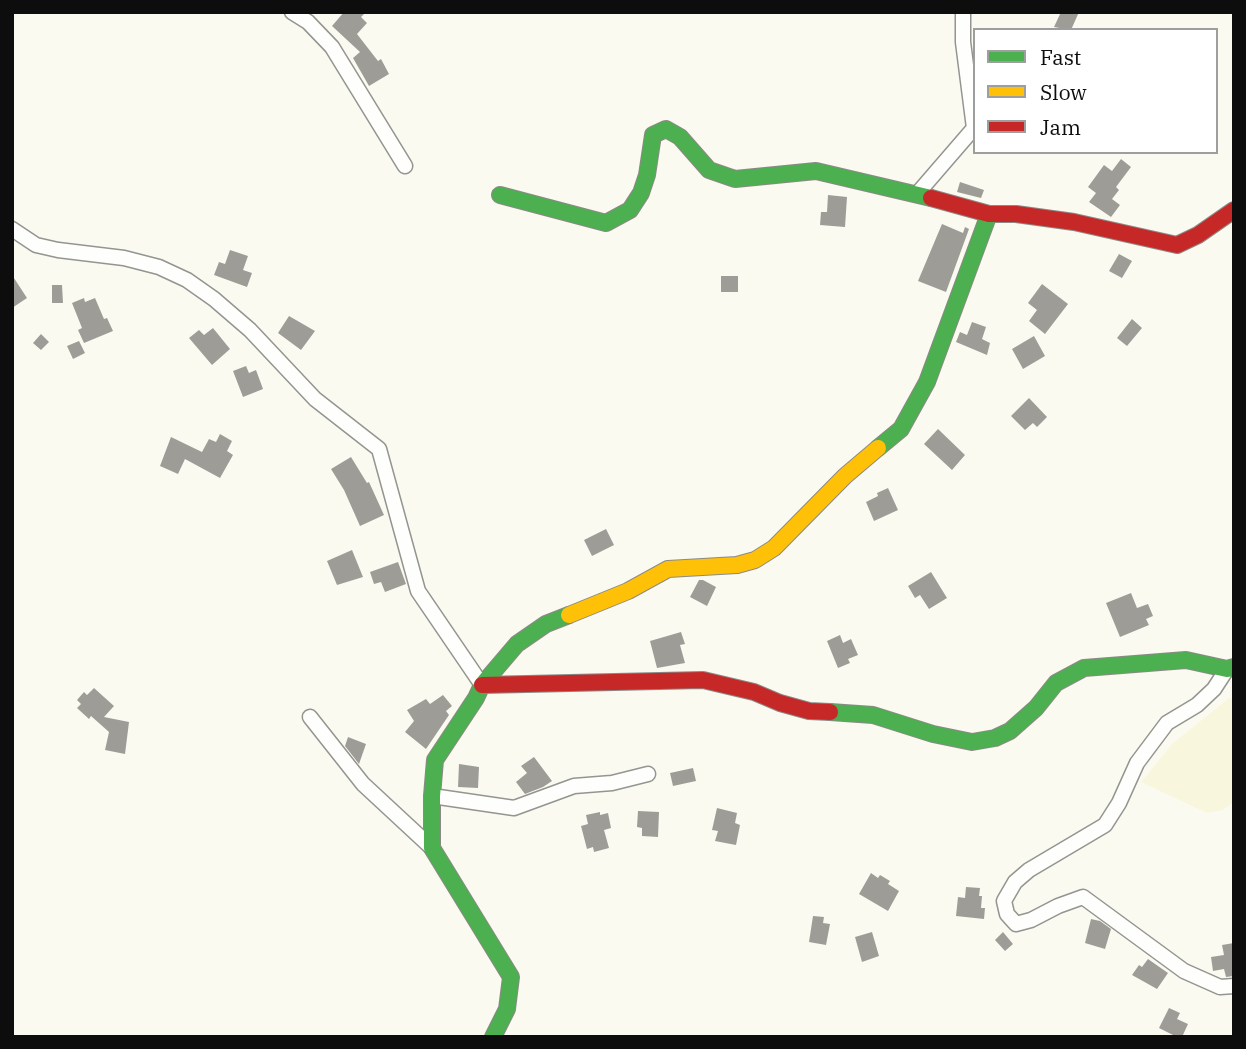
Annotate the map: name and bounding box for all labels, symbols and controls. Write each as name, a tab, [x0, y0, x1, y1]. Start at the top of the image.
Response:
legend	[973, 28, 1218, 154]
text: Fast	[1040, 43, 1081, 71]
text: Slow	[1040, 78, 1087, 106]
text: Jam	[1040, 113, 1081, 141]

